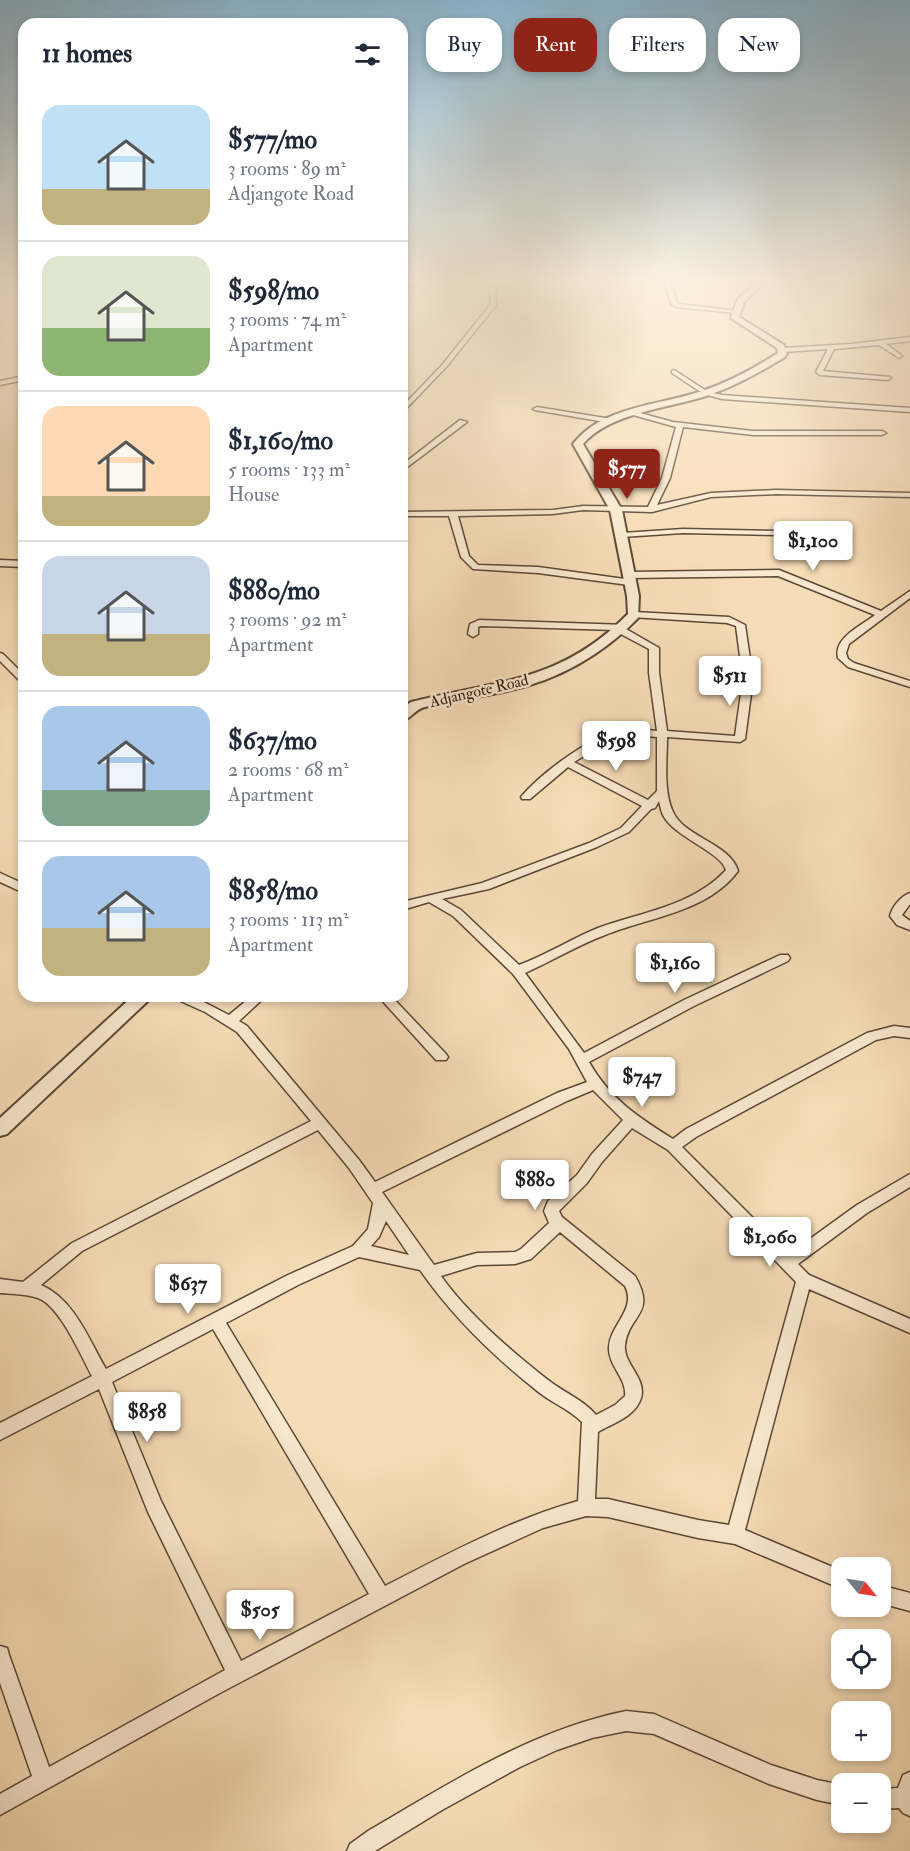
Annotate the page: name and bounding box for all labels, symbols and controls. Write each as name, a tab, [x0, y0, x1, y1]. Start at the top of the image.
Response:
chip: Buy	[426, 18, 502, 72]
chip: Rent	[514, 18, 597, 72]
chip: Filters	[609, 18, 706, 72]
chip: New	[718, 18, 800, 72]
text: 11 homes	[42, 38, 132, 70]
icon: filters	[351, 38, 384, 71]
text: $577/mo	[228, 124, 317, 156]
icon: home	[90, 129, 162, 201]
text: 3 rooms · 89 m²	[228, 156, 346, 181]
text: Adjangote Road	[228, 181, 354, 206]
text: $598/mo	[228, 275, 319, 307]
icon: home	[90, 280, 162, 352]
text: 3 rooms · 74 m²	[228, 307, 346, 332]
text: Apartment	[228, 332, 313, 357]
text: $1,160/mo	[228, 425, 333, 457]
icon: home	[90, 430, 162, 502]
pin: $577	[591, 449, 663, 500]
text: $577	[608, 456, 646, 481]
text: 5 rooms · 133 m²	[228, 457, 350, 482]
text: House	[228, 482, 279, 507]
pin: $1,100	[764, 521, 862, 572]
text: $1,100	[788, 528, 838, 553]
text: $880/mo	[228, 575, 320, 607]
icon: home	[90, 580, 162, 652]
text: 3 rooms · 92 m²	[228, 607, 347, 632]
text: Apartment	[228, 632, 313, 657]
pin: $511	[694, 656, 766, 707]
text: $511	[713, 663, 747, 688]
street label: Adjangote Road	[427, 670, 531, 712]
pin: $598	[580, 721, 652, 772]
text: $637/mo	[228, 725, 317, 757]
text: $598	[596, 728, 636, 753]
icon: home	[90, 730, 162, 802]
text: 2 rooms · 68 m²	[228, 757, 349, 782]
text: Apartment	[228, 782, 313, 807]
text: $858/mo	[228, 875, 318, 907]
icon: home	[90, 880, 162, 952]
text: 3 rooms · 113 m²	[228, 907, 349, 932]
text: Apartment	[228, 932, 313, 957]
pin: $1,160	[626, 943, 724, 994]
text: $1,160	[650, 950, 700, 975]
pin: $747	[606, 1057, 678, 1108]
text: $747	[622, 1064, 662, 1089]
pin: $880	[499, 1160, 571, 1211]
text: $880	[515, 1167, 555, 1192]
pin: $1,060	[721, 1217, 819, 1268]
text: $1,060	[743, 1224, 797, 1249]
pin: $637	[152, 1264, 224, 1315]
text: $637	[169, 1271, 207, 1296]
pin: $858	[111, 1392, 183, 1443]
text: $858	[128, 1399, 166, 1424]
north arrow	[831, 1557, 891, 1617]
map controls	[831, 1557, 891, 1833]
pin: $505	[224, 1590, 296, 1641]
text: $505	[241, 1597, 279, 1622]
button: locate	[831, 1629, 891, 1689]
button: +	[831, 1701, 891, 1761]
button: −	[831, 1773, 891, 1833]

